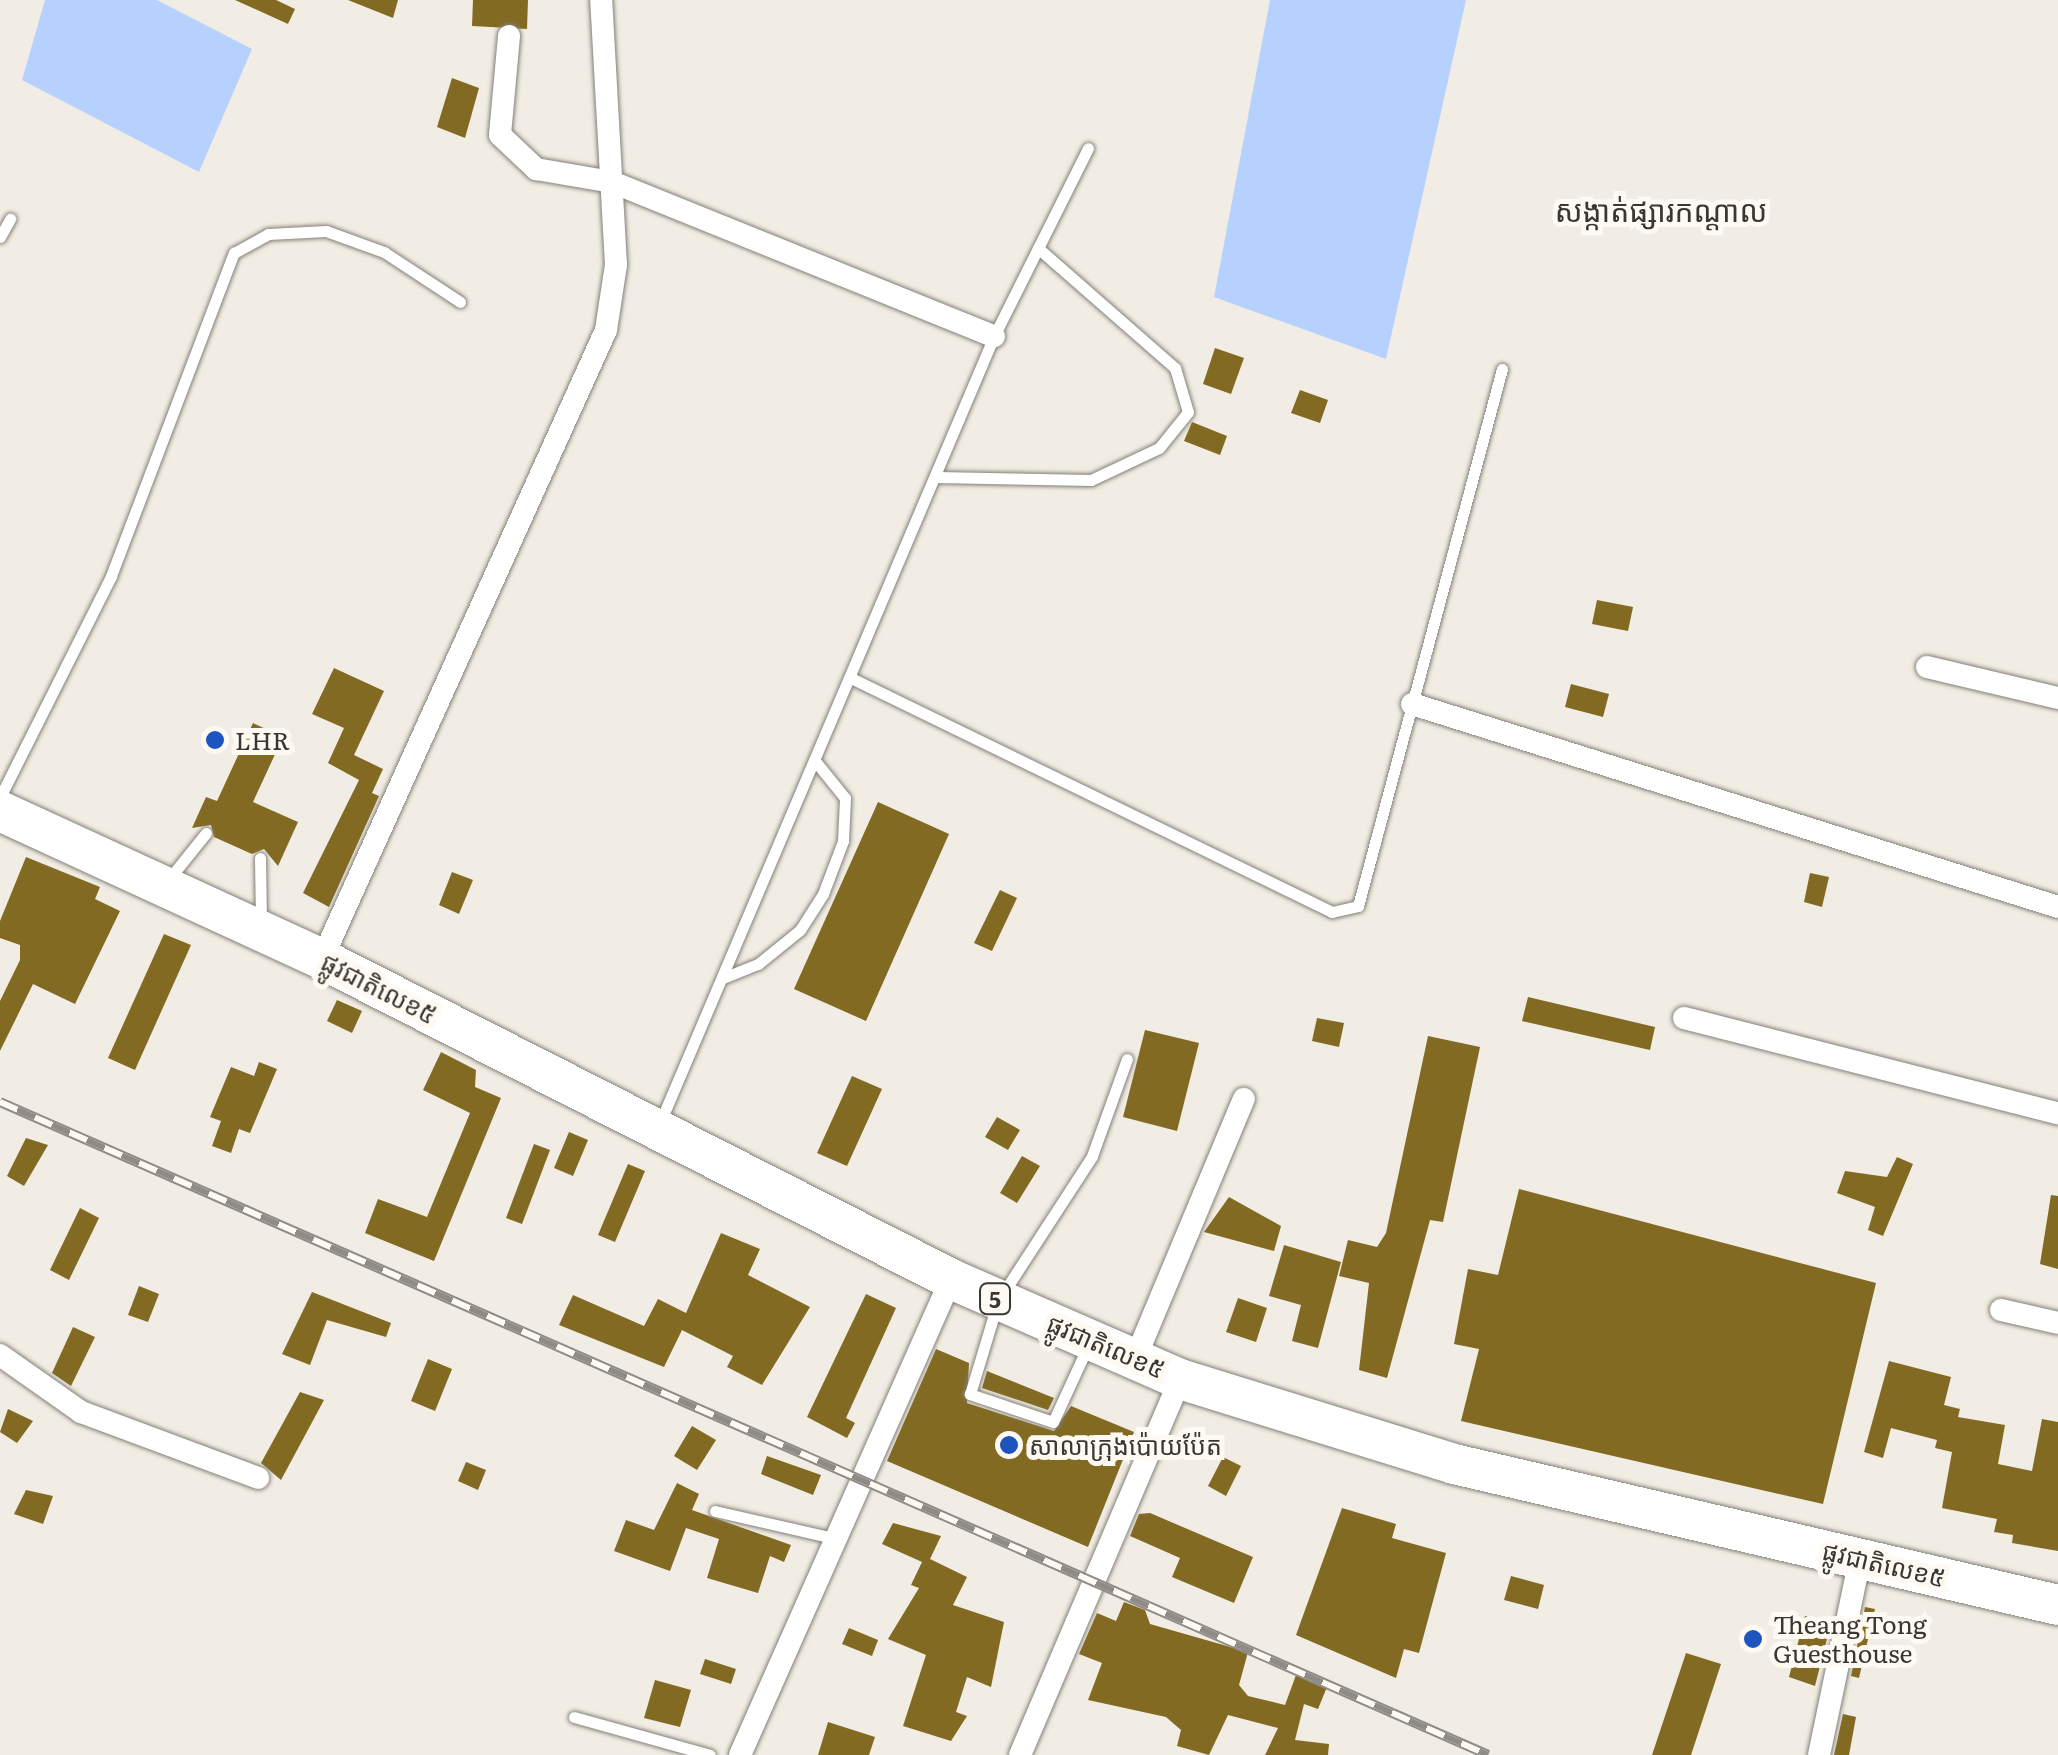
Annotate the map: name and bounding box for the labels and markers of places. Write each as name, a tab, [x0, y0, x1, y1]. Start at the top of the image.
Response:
place label: LHR	[235, 725, 290, 755]
marker: LHR	[204, 729, 226, 751]
place label: សាលាក្រុងប៉ោយប៉ែត	[1029, 1430, 1222, 1460]
marker: សាលាក្រុងប៉ោយប៉ែត	[998, 1434, 1020, 1456]
place label: Theang Tong Guesthouse	[1773, 1610, 1927, 1669]
marker: Theang Tong Guesthouse	[1742, 1628, 1764, 1650]

